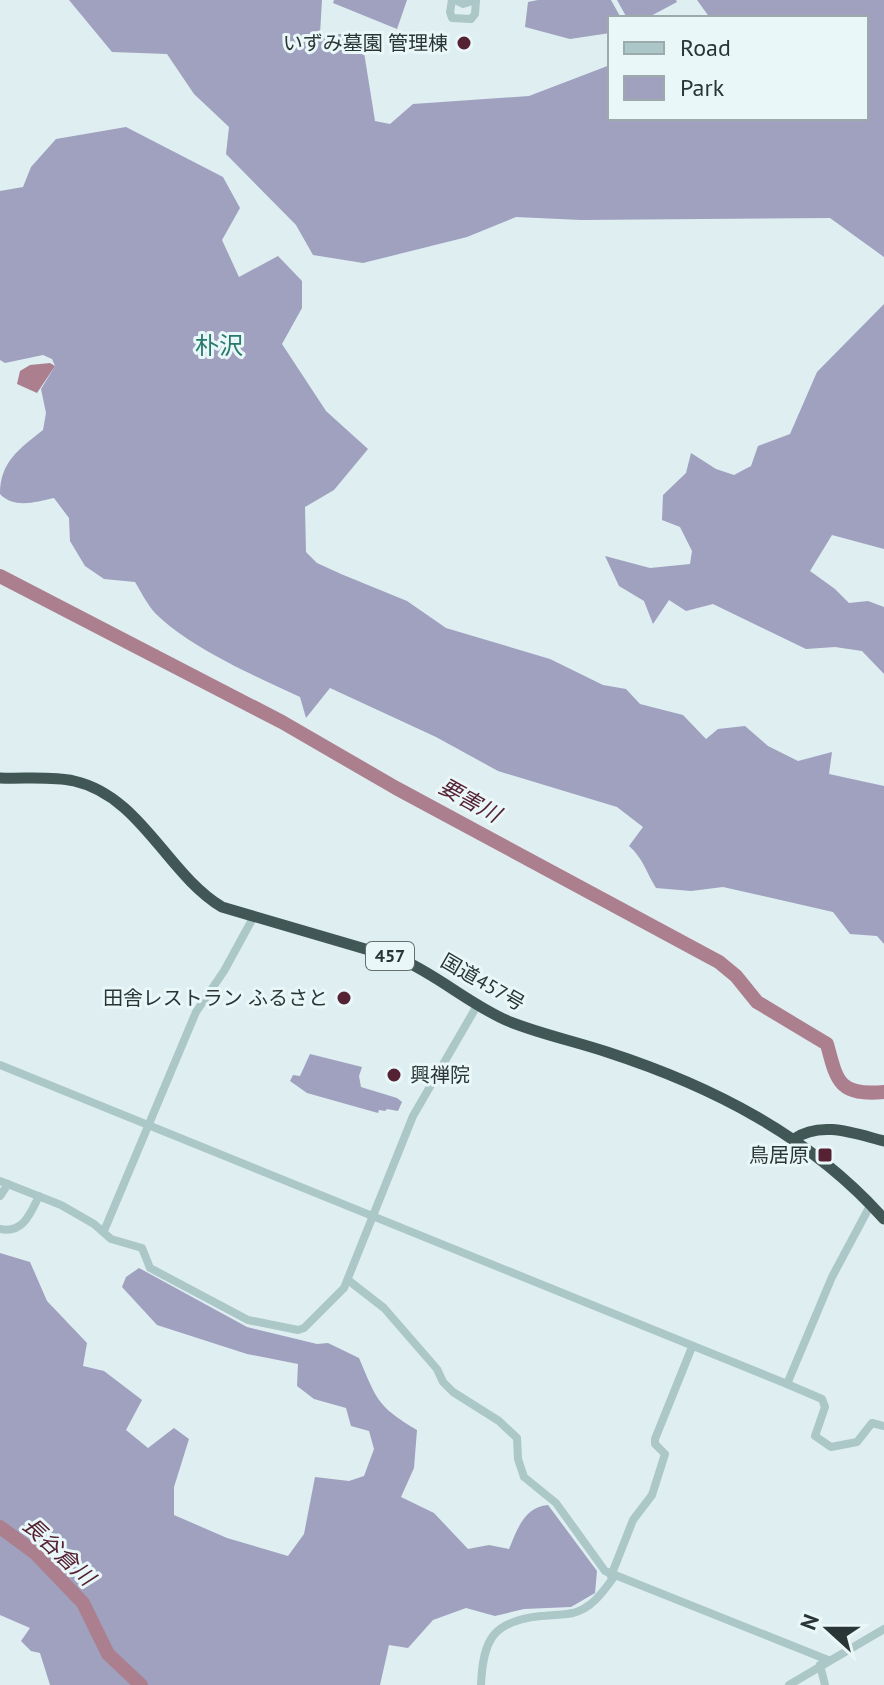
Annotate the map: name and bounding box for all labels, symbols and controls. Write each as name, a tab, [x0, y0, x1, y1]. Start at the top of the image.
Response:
legend	[608, 16, 868, 120]
place label: いずみ墓園 管理棟	[283, 30, 448, 56]
text: Road	[680, 32, 731, 63]
marker: いずみ墓園 管理棟	[455, 34, 473, 52]
text: Park	[680, 72, 725, 103]
district label: 朴沢	[195, 330, 243, 361]
water label: 要害川	[434, 772, 507, 829]
road number: 457	[366, 942, 414, 970]
street label: 国道457号	[436, 948, 530, 1016]
place label: 田舎レストラン ふるさと	[103, 985, 328, 1011]
marker: 田舎レストラン ふるさと	[335, 989, 353, 1007]
place label: 興禅院	[410, 1062, 470, 1088]
marker: 興禅院	[385, 1066, 403, 1084]
place label: 鳥居原	[749, 1142, 809, 1168]
marker: 鳥居原	[816, 1146, 834, 1164]
water label: 長谷倉川	[17, 1511, 102, 1593]
north arrow	[788, 1589, 868, 1669]
text: N	[794, 1610, 825, 1634]

